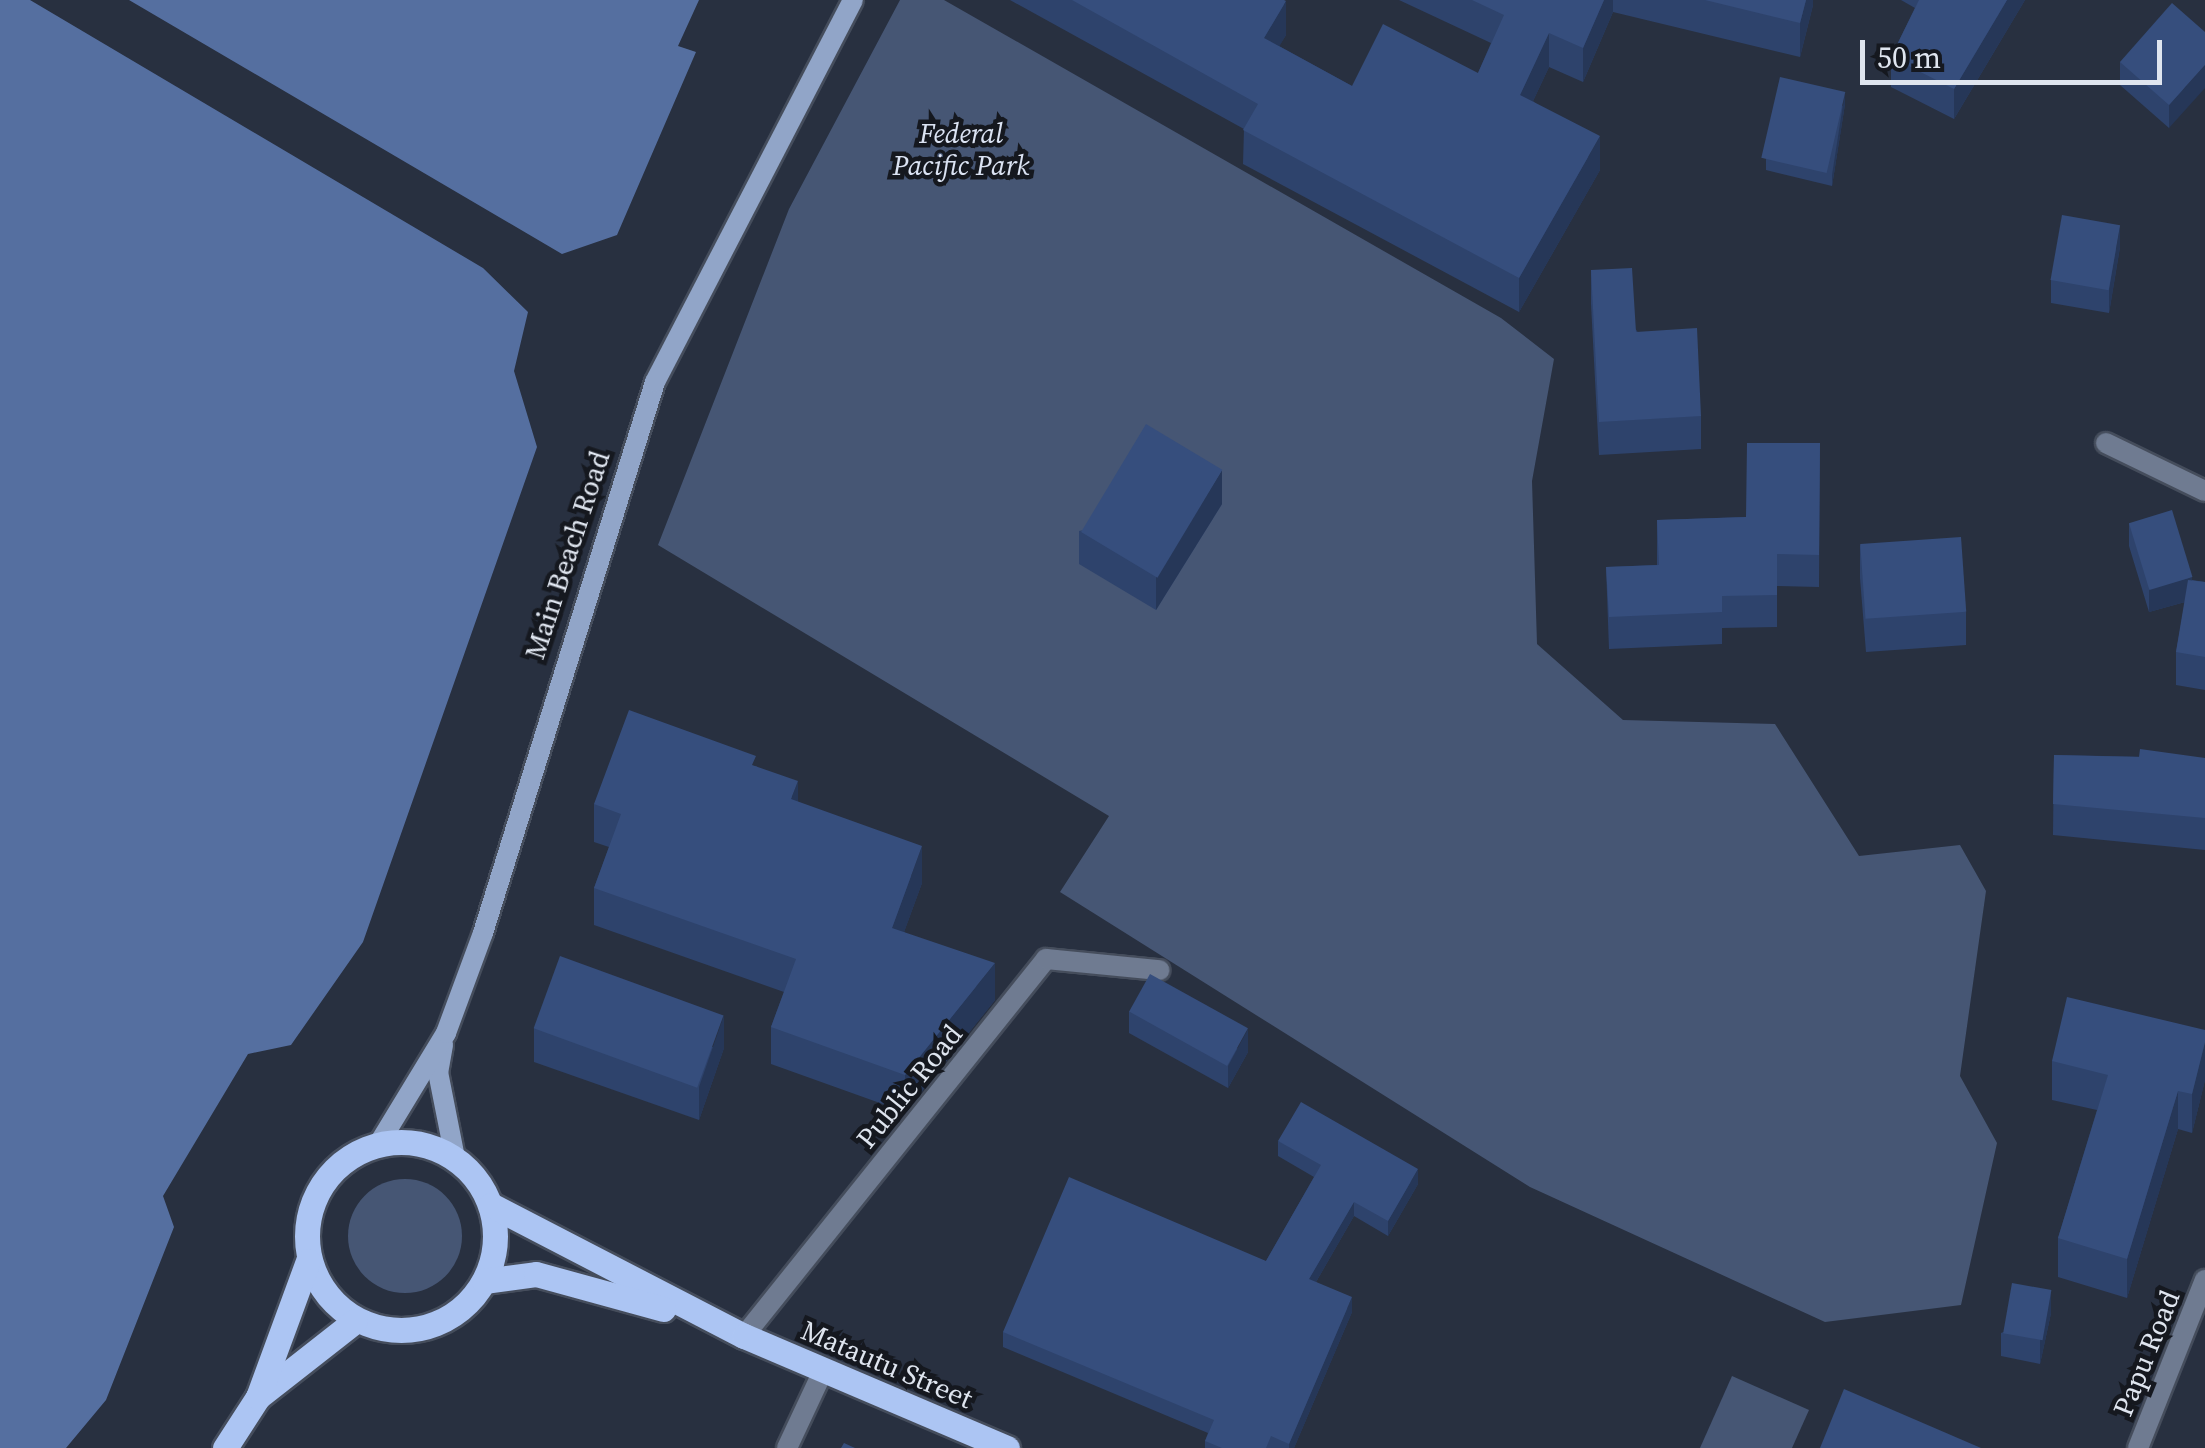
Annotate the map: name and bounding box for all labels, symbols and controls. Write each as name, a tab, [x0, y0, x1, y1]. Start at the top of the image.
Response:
scale bar	[1865, 20, 2168, 82]
text: 50 m	[1877, 37, 1941, 78]
park label: Federal Pacific Park	[892, 116, 1030, 182]
street label: Main Beach Road	[518, 447, 616, 663]
street label: Public Road	[849, 1018, 969, 1154]
street label: Papu Road	[2106, 1285, 2186, 1421]
street label: Matautu Street	[796, 1313, 978, 1415]

